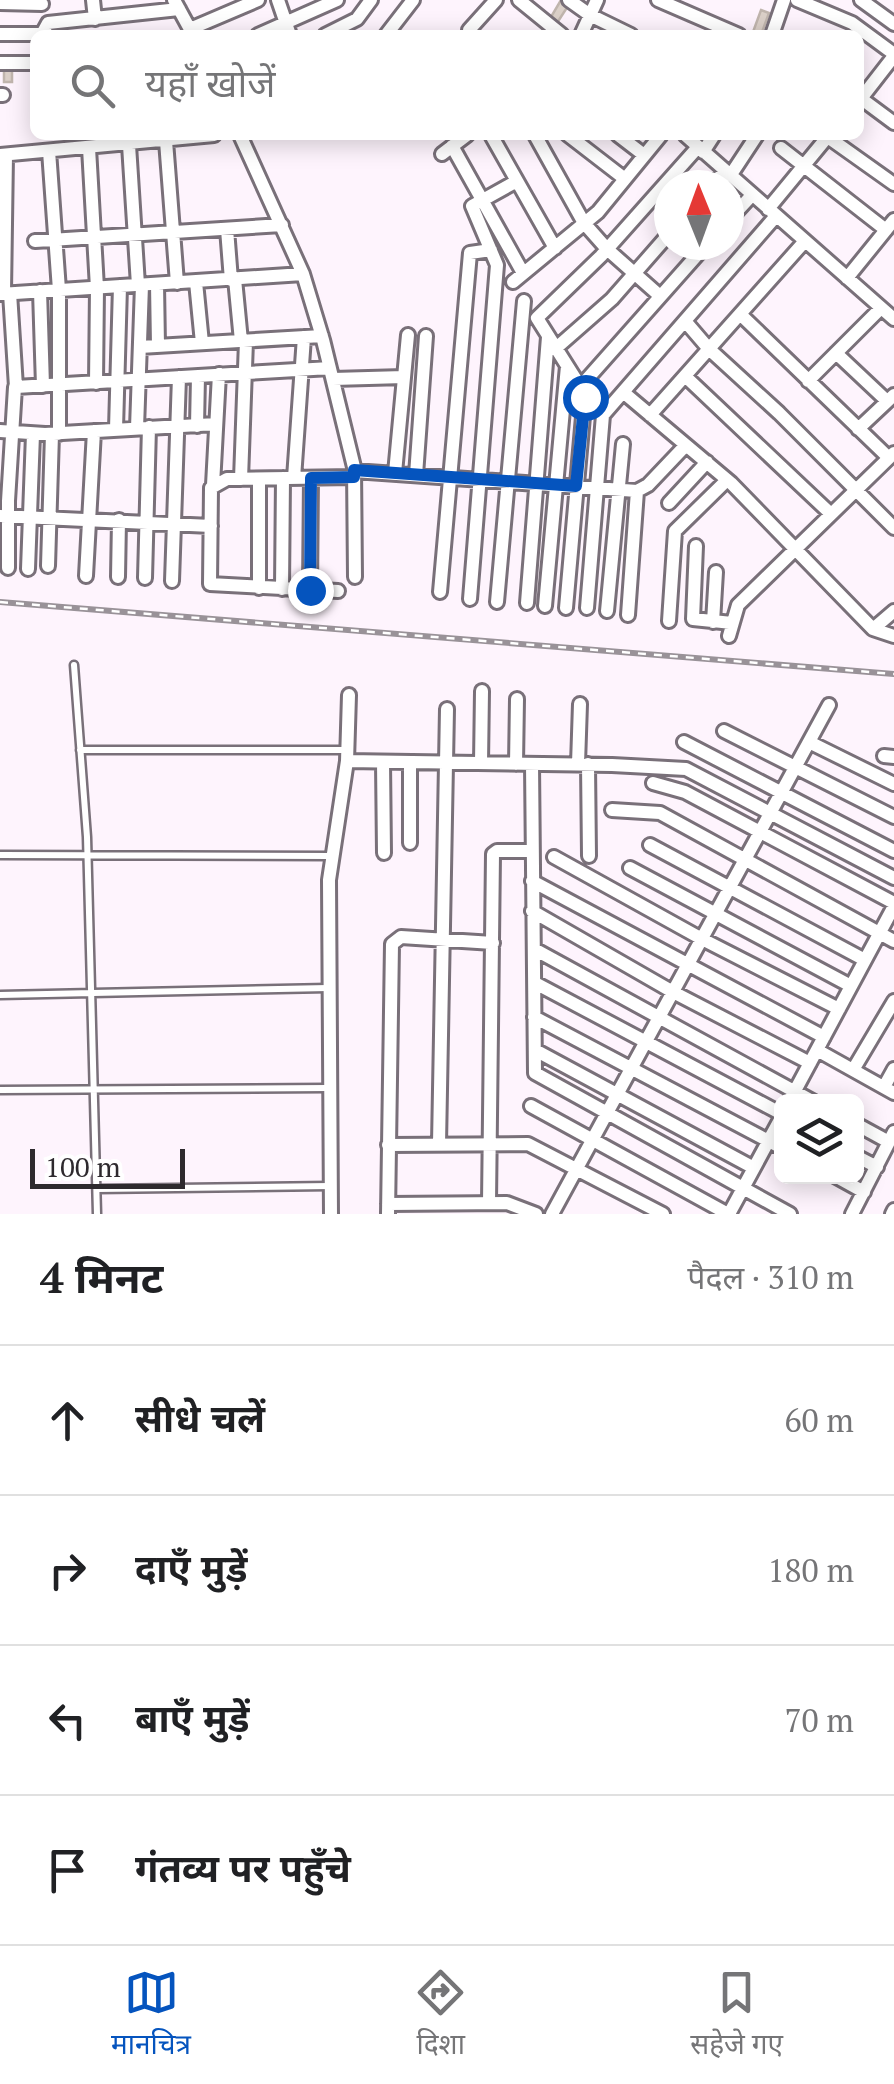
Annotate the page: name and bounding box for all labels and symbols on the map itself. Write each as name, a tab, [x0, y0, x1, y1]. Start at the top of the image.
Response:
north arrow	[654, 170, 744, 260]
route start	[563, 375, 609, 421]
route end	[288, 568, 334, 614]
scale bar	[30, 1144, 185, 1188]

